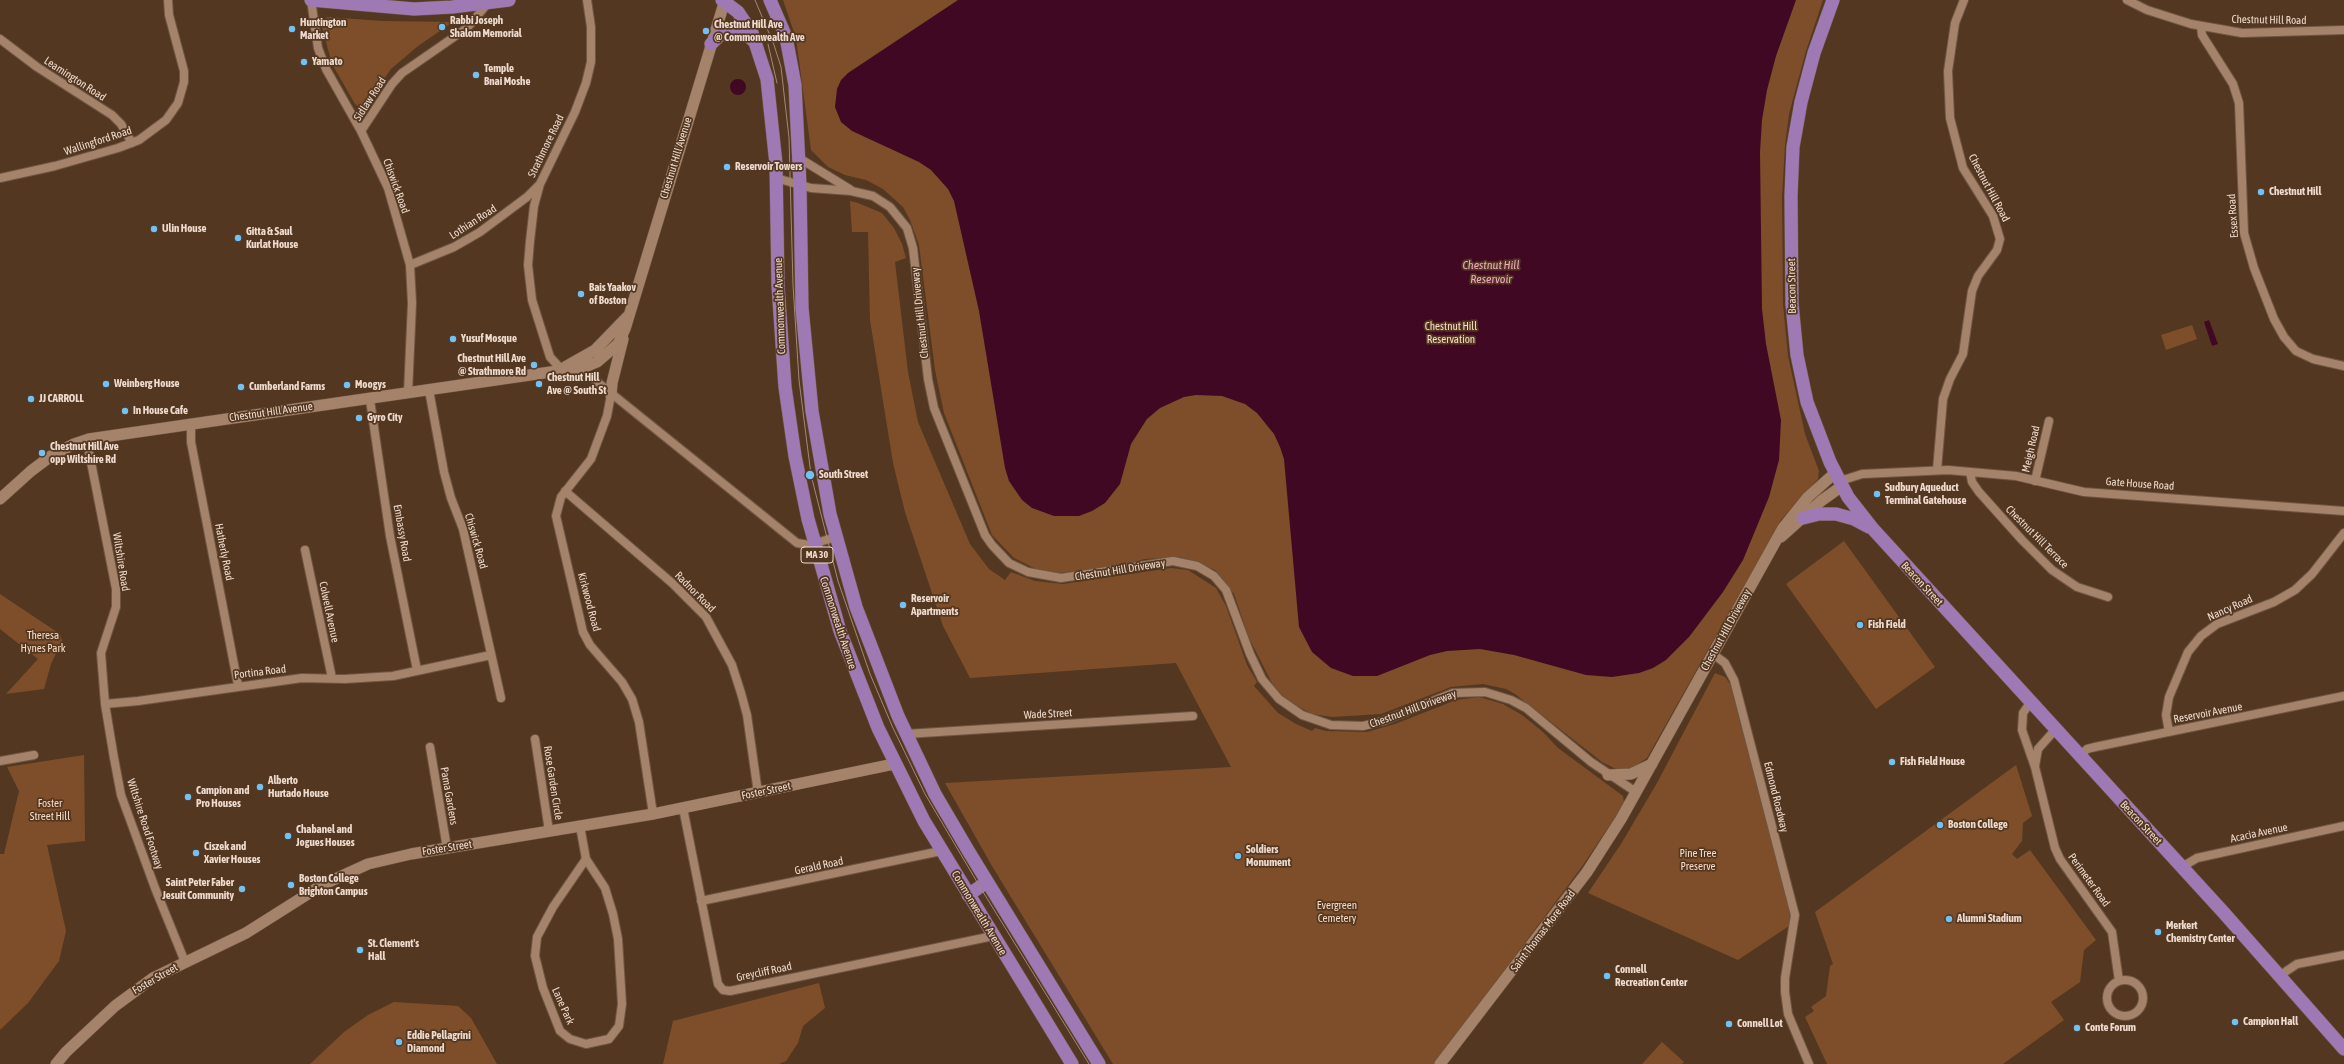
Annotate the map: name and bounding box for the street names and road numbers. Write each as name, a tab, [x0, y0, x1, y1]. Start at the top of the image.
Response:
street label: Chestnut Hill Road	[2231, 13, 2307, 27]
street label: Leamington Road	[42, 54, 108, 104]
street label: Sidlaw Road	[351, 75, 389, 123]
street label: Strathmore Road	[525, 112, 567, 180]
street label: Chestnut Hill Avenue	[657, 116, 695, 200]
street label: Wallingford Road	[63, 124, 133, 158]
street label: Chestnut Hill Road	[1966, 152, 2012, 224]
street label: Chiswick Road	[380, 157, 412, 215]
street label: Essex Road	[2225, 193, 2241, 239]
street label: Lothian Road	[447, 202, 499, 242]
street label: Commonwealth Avenue	[772, 258, 788, 354]
street label: Beacon Street	[1785, 258, 1799, 314]
street label: Chestnut Hill Driveway	[909, 267, 931, 359]
street label: Chestnut Hill Avenue	[228, 400, 314, 424]
street label: Meigh Road	[2019, 424, 2043, 474]
street label: Gate House Road	[2105, 475, 2175, 493]
street label: Embassy Road	[390, 503, 414, 563]
street label: Chestnut Hill Terrace	[2003, 503, 2071, 571]
street label: Chiswick Road	[462, 512, 490, 570]
street label: Hatherly Road	[212, 522, 236, 582]
street label: Wiltshire Road	[110, 532, 132, 592]
road number: MA 30	[801, 547, 833, 563]
street label: Chestnut Hill Driveway	[1074, 556, 1166, 584]
street label: Beacon Street	[1898, 559, 1946, 609]
street label: Radnor Road	[672, 569, 718, 615]
street label: Kirkwood Road	[575, 571, 603, 633]
street label: Commonwealth Avenue	[817, 575, 859, 671]
street label: Colwell Avenue	[316, 580, 342, 644]
street label: Chestnut Hill Driveway	[1698, 587, 1754, 673]
street label: Nancy Road	[2205, 592, 2255, 624]
street label: Portina Road	[233, 662, 287, 682]
street label: Chestnut Hill Driveway	[1368, 687, 1458, 731]
street label: Reservoir Avenue	[2172, 700, 2244, 726]
street label: Wade Street	[1023, 706, 1073, 722]
street label: Rose Garden Circle	[541, 745, 565, 821]
street label: Edmond Roadway	[1761, 760, 1791, 834]
street label: Pama Gardens	[437, 766, 461, 826]
street label: Wiltshire Road Footway	[124, 777, 166, 871]
street label: Foster Street	[740, 779, 792, 803]
street label: Beacon Street	[2117, 798, 2165, 848]
street label: Acacia Avenue	[2229, 820, 2289, 846]
street label: Foster Street	[421, 838, 473, 858]
street label: Perimeter Road	[2065, 851, 2113, 909]
street label: Gerald Road	[793, 854, 845, 878]
street label: Commonwealth Avenue	[949, 868, 1009, 958]
street label: Saint Thomas More Road	[1508, 887, 1578, 975]
street label: Greycliff Road	[735, 960, 793, 984]
street label: Foster Street	[130, 961, 180, 997]
street label: Lane Park	[549, 985, 577, 1027]

